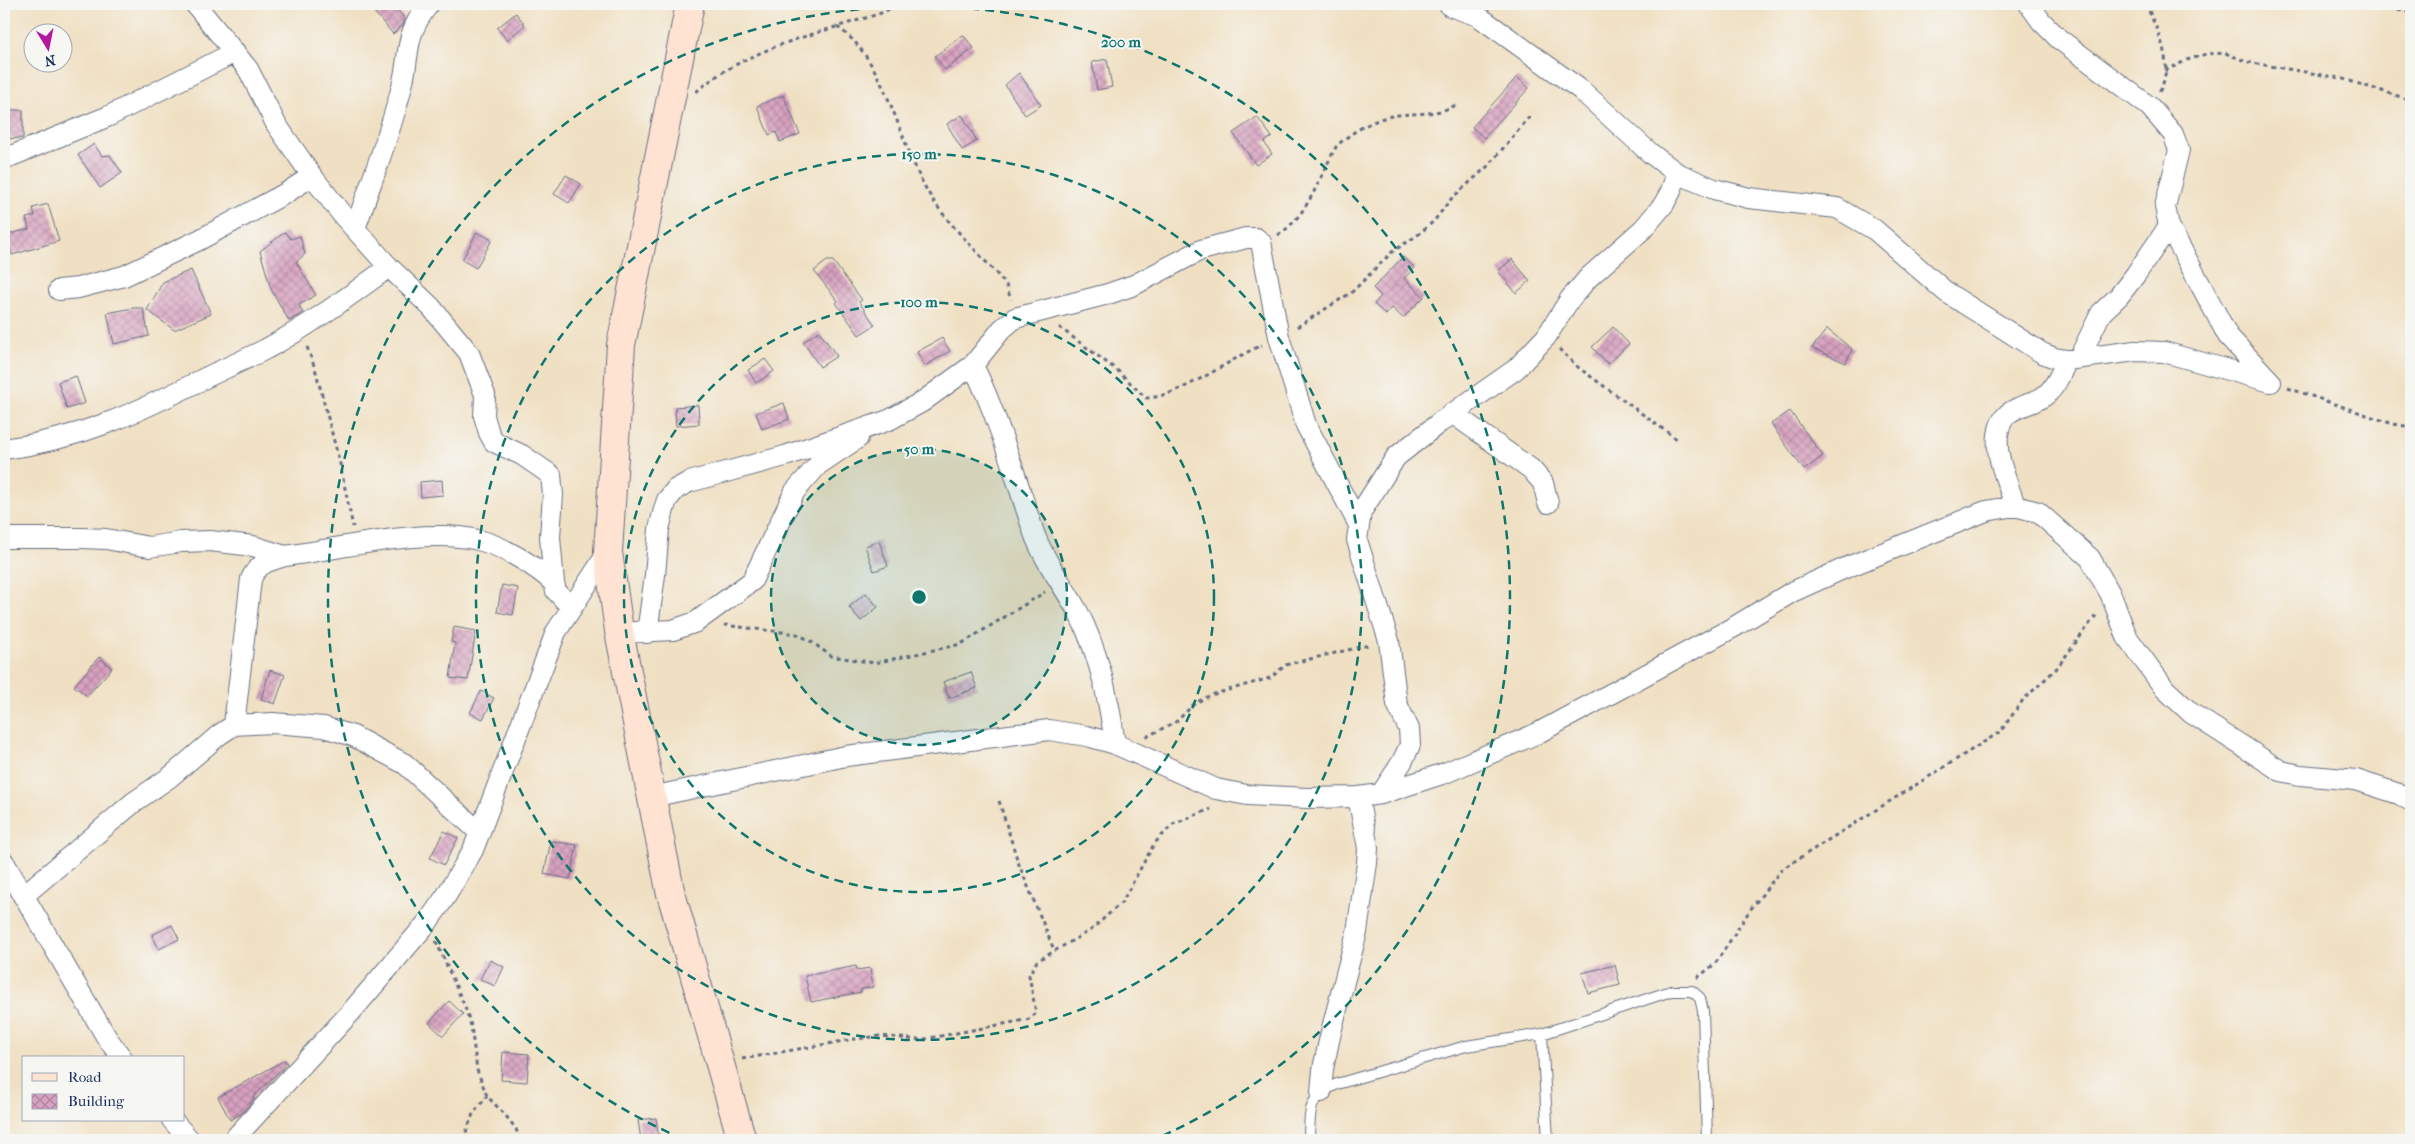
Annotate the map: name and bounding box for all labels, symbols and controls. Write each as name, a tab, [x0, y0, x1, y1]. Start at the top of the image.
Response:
north arrow	[22, 22, 72, 72]
text: 200 m	[1101, 33, 1141, 51]
text: N	[43, 51, 57, 70]
text: 150 m	[901, 145, 937, 163]
text: 100 m	[900, 293, 938, 311]
text: 50 m	[904, 440, 935, 458]
centre of rings	[910, 588, 928, 606]
legend	[22, 1056, 185, 1122]
text: Road	[68, 1068, 102, 1086]
text: Building	[68, 1092, 125, 1110]

